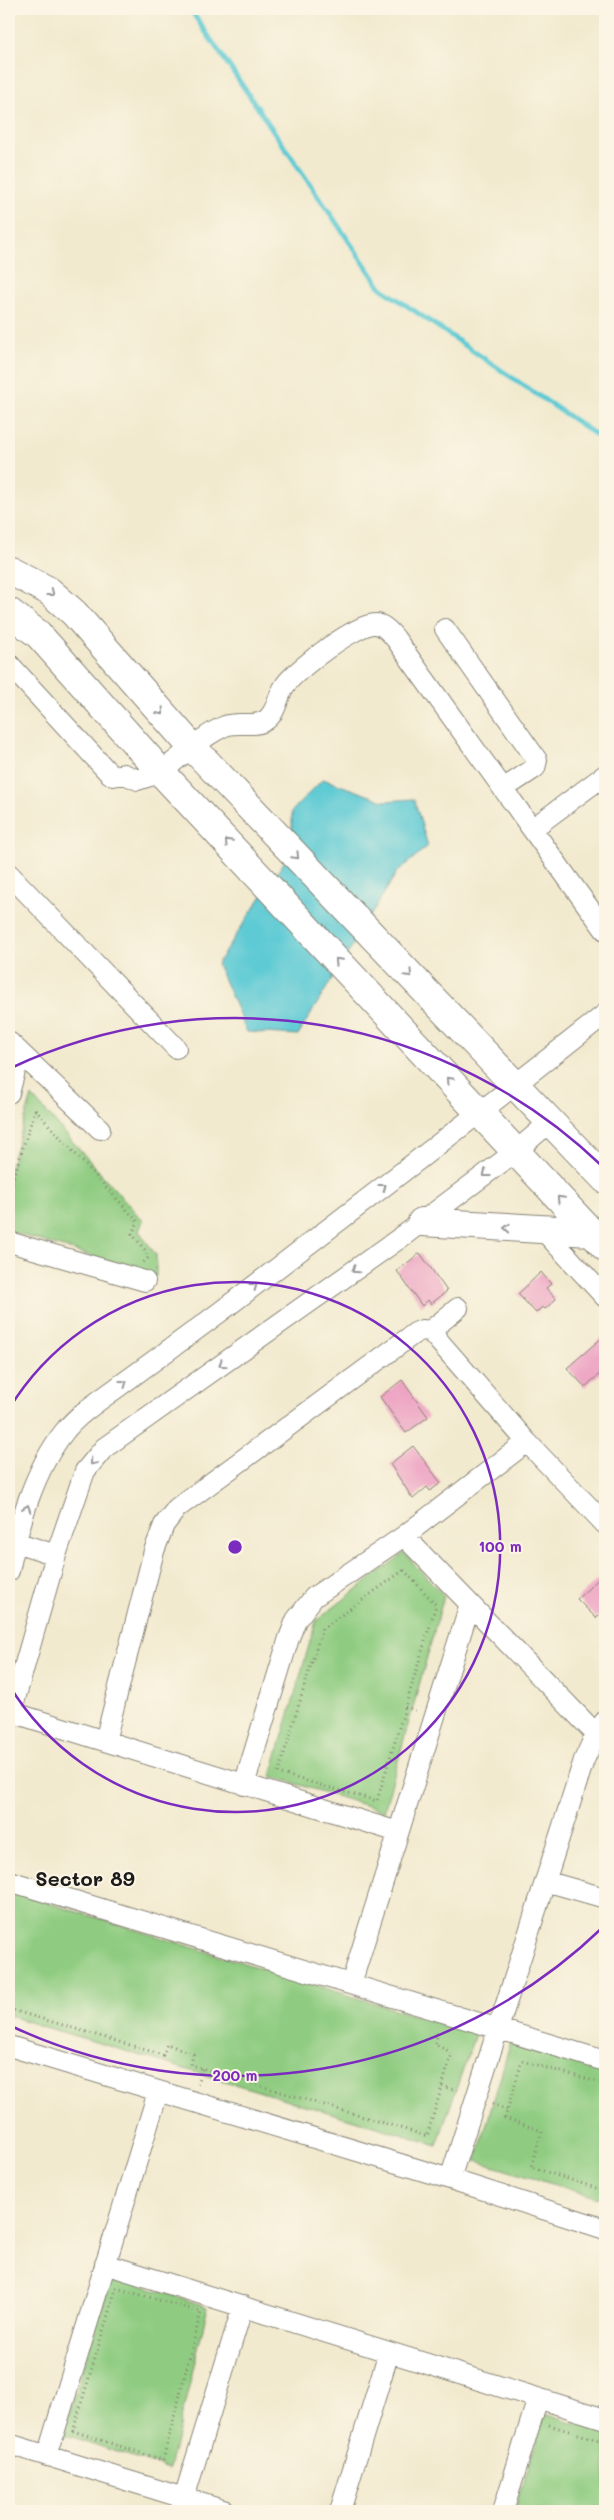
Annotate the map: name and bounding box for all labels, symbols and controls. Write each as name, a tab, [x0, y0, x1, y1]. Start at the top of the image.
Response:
one-way arrow	[45, 588, 54, 596]
one-way arrow	[155, 707, 164, 716]
one-way arrow	[225, 839, 234, 848]
one-way arrow	[290, 851, 299, 860]
one-way arrow	[335, 958, 344, 967]
one-way arrow	[403, 968, 412, 977]
one-way arrow	[446, 1077, 455, 1086]
one-way arrow	[482, 1168, 492, 1177]
one-way arrow	[377, 1185, 386, 1193]
one-way arrow	[557, 1196, 566, 1205]
one-way arrow	[502, 1222, 510, 1233]
one-way arrow	[351, 1264, 361, 1273]
one-way arrow	[248, 1283, 257, 1291]
one-way arrow	[218, 1358, 228, 1367]
one-way arrow	[118, 1380, 128, 1389]
one-way arrow	[89, 1456, 98, 1465]
one-way arrow	[21, 1504, 31, 1512]
text: 100 m	[478, 1536, 522, 1556]
centre of rings	[226, 1538, 244, 1556]
district label: Sector 89	[35, 1865, 135, 1891]
text: 200 m	[213, 2065, 258, 2085]

